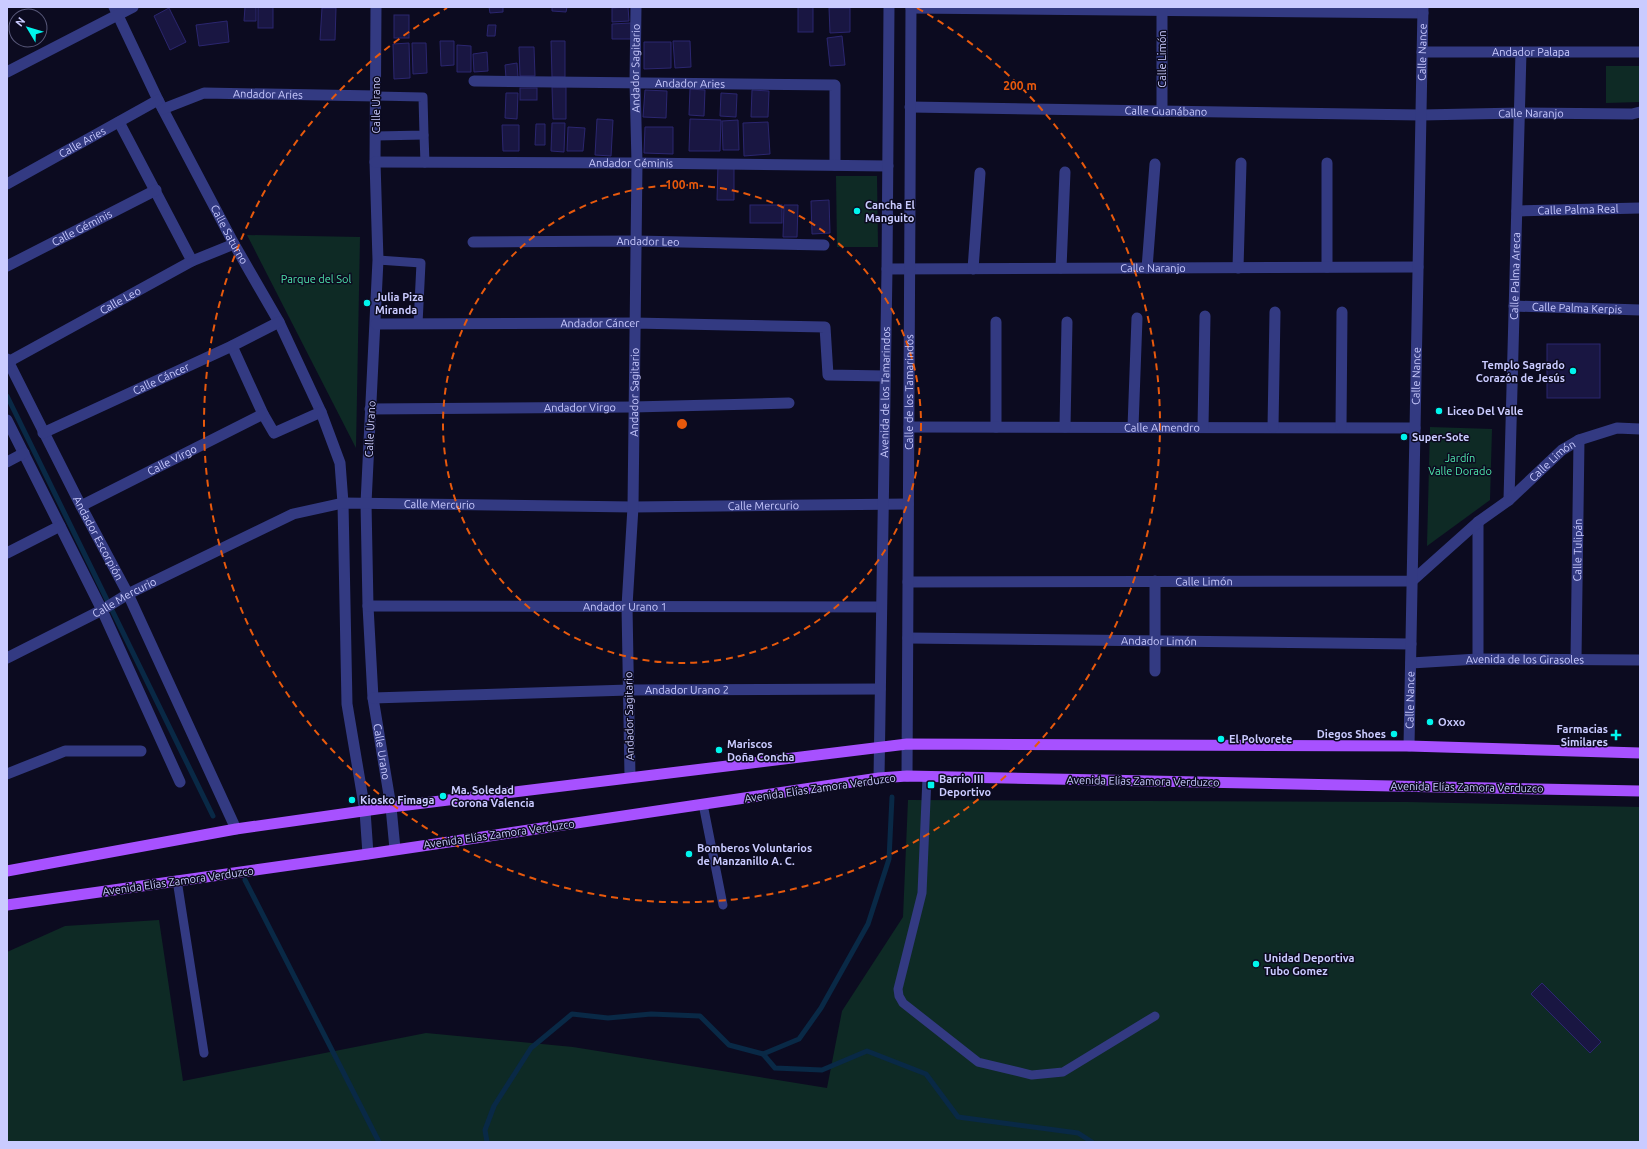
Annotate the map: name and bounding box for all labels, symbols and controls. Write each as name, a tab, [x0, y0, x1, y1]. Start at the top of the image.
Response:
north arrow	[8, 8, 48, 48]
text: N	[13, 15, 27, 29]
street label: Calle Nance	[1416, 23, 1429, 81]
street label: Andador Sagitario	[629, 24, 642, 113]
street label: Calle Limón	[1156, 30, 1168, 88]
street label: Andador Palapa	[1492, 46, 1570, 58]
street label: Calle Urano	[370, 77, 382, 133]
street label: Andador Aries	[655, 77, 725, 90]
text: 200 m	[1003, 79, 1037, 92]
street label: Andador Aries	[233, 88, 303, 101]
street label: Calle Guanábano	[1124, 104, 1207, 118]
street label: Calle Naranjo	[1498, 107, 1564, 119]
street label: Calle Aries	[57, 124, 108, 160]
street label: Andador Géminis	[589, 157, 673, 169]
text: 100 m	[665, 178, 699, 191]
place label: Cancha El Manguito	[865, 199, 915, 224]
street label: Calle Saturno	[208, 203, 250, 266]
street label: Calle Palma Real	[1537, 203, 1619, 216]
marker: Cancha El Manguito	[852, 206, 862, 216]
street label: Calle Géminis	[50, 207, 114, 248]
street label: Calle Palma Areca	[1508, 232, 1522, 320]
street label: Andador Leo	[616, 235, 680, 248]
street label: Calle Naranjo	[1120, 262, 1186, 274]
park label: Parque del Sol	[281, 273, 351, 285]
street label: Calle Leo	[98, 284, 143, 316]
place label: Julia Piza Miranda	[375, 291, 423, 316]
marker: Julia Piza Miranda	[362, 298, 372, 308]
street label: Calle Palma Kerpis	[1532, 301, 1622, 315]
street label: Andador Cáncer	[560, 317, 641, 329]
street label: Avenida de los Tamarindos	[878, 326, 892, 458]
street label: Calle de los Tamarindos	[903, 334, 915, 450]
street label: Calle Nance	[1409, 347, 1423, 405]
street label: Andador Sagitario	[628, 348, 641, 437]
place label: Templo Sagrado Corazón de Jesús	[1476, 359, 1565, 384]
street label: Calle Cáncer	[131, 360, 192, 397]
marker: Templo Sagrado Corazón de Jesús	[1568, 366, 1578, 376]
street label: Calle Urano	[363, 400, 377, 458]
street label: Andador Virgo	[544, 401, 616, 414]
place label: Liceo Del Valle	[1447, 405, 1523, 417]
marker: Liceo Del Valle	[1434, 406, 1444, 416]
centre of rings	[675, 417, 689, 431]
street label: Calle Almendro	[1124, 421, 1200, 434]
place label: Super-Sote	[1412, 431, 1469, 443]
marker: Super-Sote	[1399, 432, 1409, 442]
street label: Calle Limón	[1527, 438, 1577, 484]
street label: Calle Virgo	[145, 442, 199, 477]
park label: Jardín Valle Dorado	[1428, 452, 1492, 477]
street label: Andador Escorpión	[71, 494, 126, 582]
street label: Calle Mercurio	[404, 498, 475, 511]
street label: Calle Mercurio	[728, 499, 799, 512]
street label: Calle Tulipán	[1571, 519, 1584, 582]
street label: Calle Mercurio	[90, 575, 158, 620]
street label: Calle Limón	[1175, 575, 1233, 587]
street label: Andador Urano 1	[583, 600, 667, 613]
street label: Andador Limón	[1121, 635, 1197, 647]
street label: Avenida de los Girasoles	[1465, 653, 1584, 666]
street label: Calle Nance	[1403, 671, 1416, 729]
street label: Andador Sagitario	[622, 672, 636, 760]
street label: Andador Urano 2	[645, 684, 729, 696]
place label: Oxxo	[1438, 716, 1466, 728]
marker: Oxxo	[1425, 717, 1435, 727]
street label: Calle Urano	[371, 723, 392, 781]
place label: Farmacias Similares	[1557, 723, 1608, 748]
place label: Diegos Shoes	[1317, 728, 1386, 740]
marker: Diegos Shoes	[1389, 729, 1399, 739]
marker: Farmacias Similares	[1611, 730, 1621, 740]
place label: El Polvorete	[1229, 733, 1292, 745]
marker: El Polvorete	[1216, 734, 1226, 744]
place label: Mariscos Doña Concha	[727, 738, 794, 763]
marker: Mariscos Doña Concha	[714, 745, 724, 755]
street label: Avenida Elías Zamora Verduzco	[743, 771, 897, 805]
place label: Barrio III Deportivo	[939, 773, 992, 798]
street label: Avenida Elías Zamora Verduzco	[1066, 774, 1220, 788]
marker: Barrio III Deportivo	[926, 780, 936, 790]
street label: Avenida Elías Zamora Verduzco	[1390, 780, 1544, 794]
place label: Ma. Soledad Corona Valencia	[451, 784, 534, 809]
marker: Ma. Soledad Corona Valencia	[438, 791, 448, 801]
place label: Kiosko Fimaga	[360, 794, 435, 806]
marker: Kiosko Fimaga	[347, 795, 357, 805]
street label: Avenida Elías Zamora Verduzco	[422, 817, 576, 851]
place label: Bomberos Voluntarios de Manzanillo A. C.	[697, 842, 812, 867]
marker: Bomberos Voluntarios de Manzanillo A. C.	[684, 849, 694, 859]
street label: Avenida Elías Zamora Verduzco	[101, 864, 255, 898]
place label: Unidad Deportiva Tubo Gomez	[1264, 952, 1355, 977]
marker: Unidad Deportiva Tubo Gomez	[1251, 959, 1261, 969]

